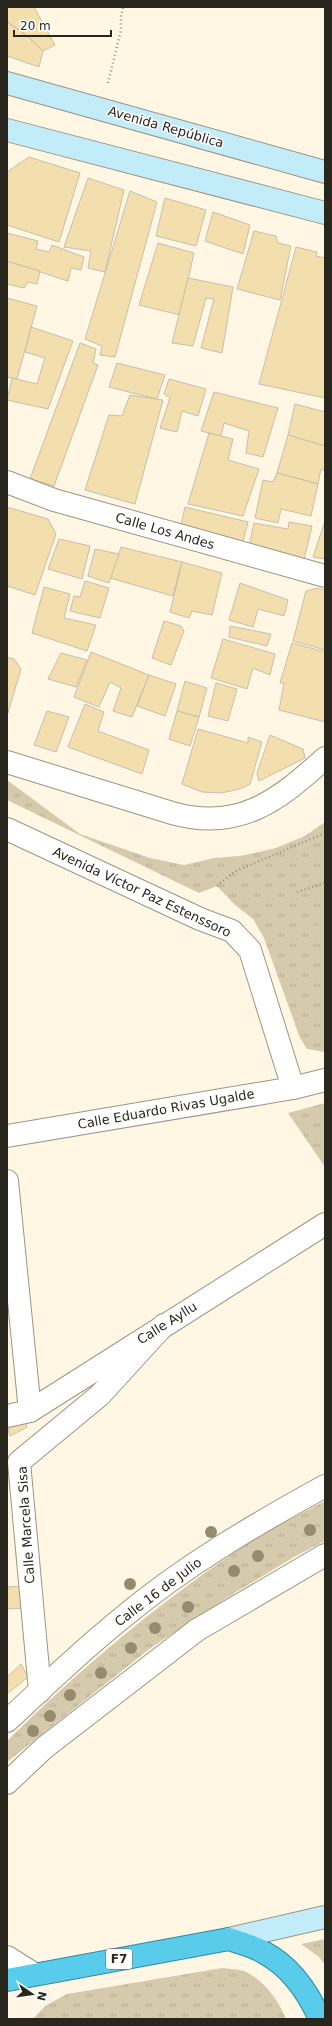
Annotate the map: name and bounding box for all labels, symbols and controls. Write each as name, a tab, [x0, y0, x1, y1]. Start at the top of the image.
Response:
scale bar	[14, 12, 111, 38]
text: 20 m	[20, 19, 51, 33]
street label: Avenida República	[106, 103, 226, 151]
street label: Calle Los Andes	[114, 510, 217, 552]
street label: Avenida Víctor Paz Estenssoro	[50, 844, 234, 940]
street label: Calle Eduardo Rivas Ugalde	[76, 1086, 256, 1132]
street label: Calle Ayllu	[134, 1299, 200, 1347]
street label: Calle Marcela Sisa	[14, 1466, 38, 1584]
street label: Calle 16 de Julio	[112, 1554, 204, 1630]
road number: F7	[106, 1949, 132, 1969]
north arrow	[12, 1974, 52, 2014]
text: N	[34, 1990, 49, 2002]

